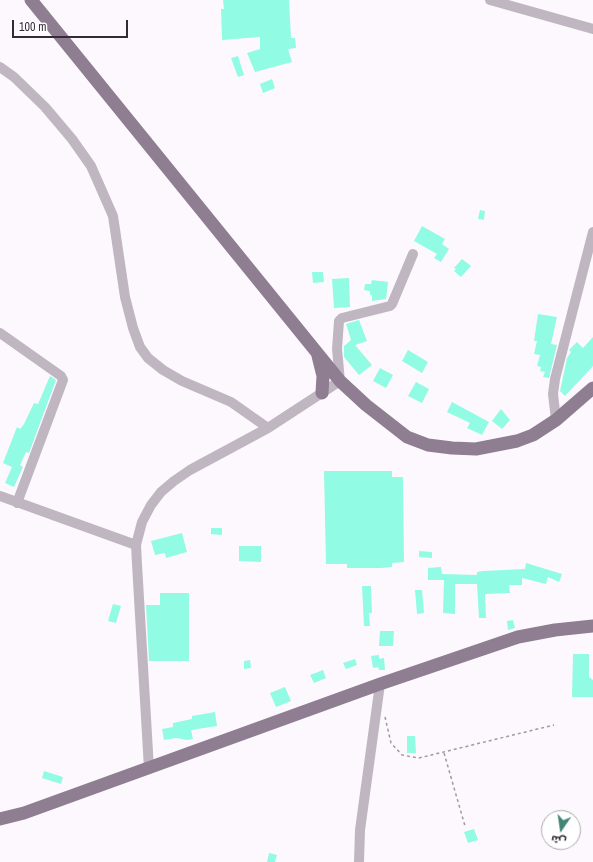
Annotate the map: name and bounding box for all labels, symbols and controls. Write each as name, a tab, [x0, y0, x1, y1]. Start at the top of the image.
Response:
scale bar	[14, 12, 130, 38]
text: 100 m	[19, 19, 46, 35]
north arrow	[541, 810, 581, 850]
text: ش	[550, 832, 567, 849]

